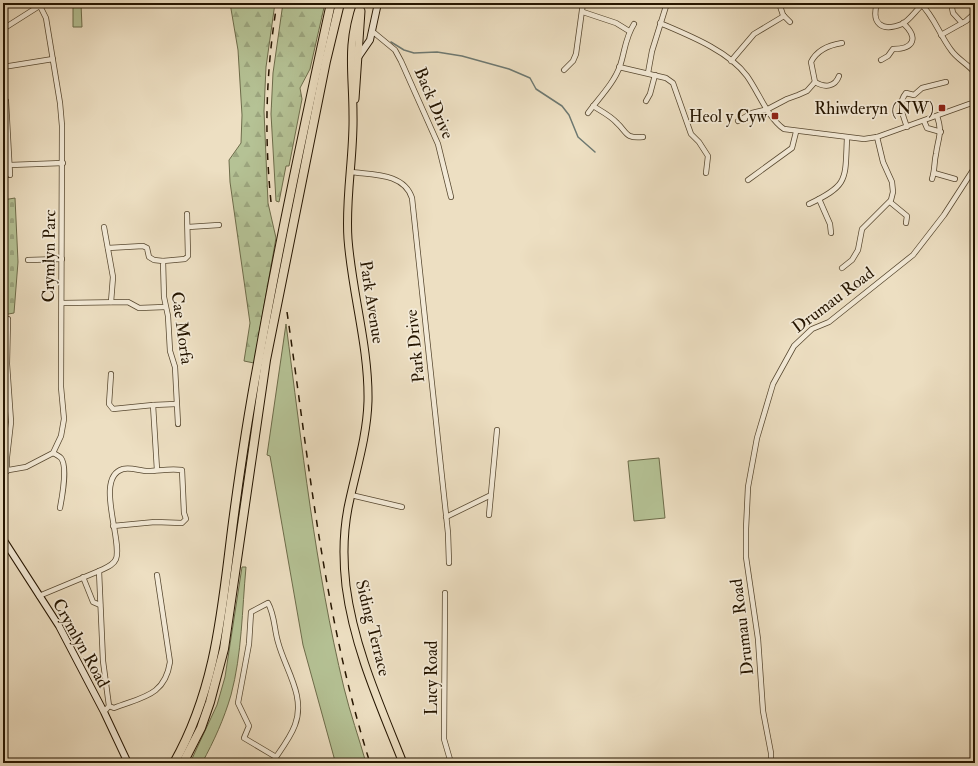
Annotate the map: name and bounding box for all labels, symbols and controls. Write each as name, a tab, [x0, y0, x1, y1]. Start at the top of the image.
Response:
street label: Back Drive	[410, 64, 458, 142]
place label: Rhiwderyn (NW)	[814, 98, 934, 120]
marker: Rhiwderyn (NW)	[937, 103, 947, 113]
place label: Heol y Cyw	[689, 106, 768, 128]
marker: Heol y Cyw	[770, 111, 780, 121]
street label: Crymlyn Parc	[38, 209, 61, 303]
street label: Park Avenue	[355, 259, 389, 345]
street label: Drumau Road	[788, 262, 879, 338]
street label: Cae Morfa	[167, 290, 198, 367]
street label: Park Drive	[401, 308, 429, 384]
street label: Drumau Road	[726, 577, 758, 676]
street label: Siding Terrace	[351, 578, 395, 678]
street label: Crymlyn Road	[47, 595, 114, 692]
street label: Lucy Road	[421, 640, 443, 715]

